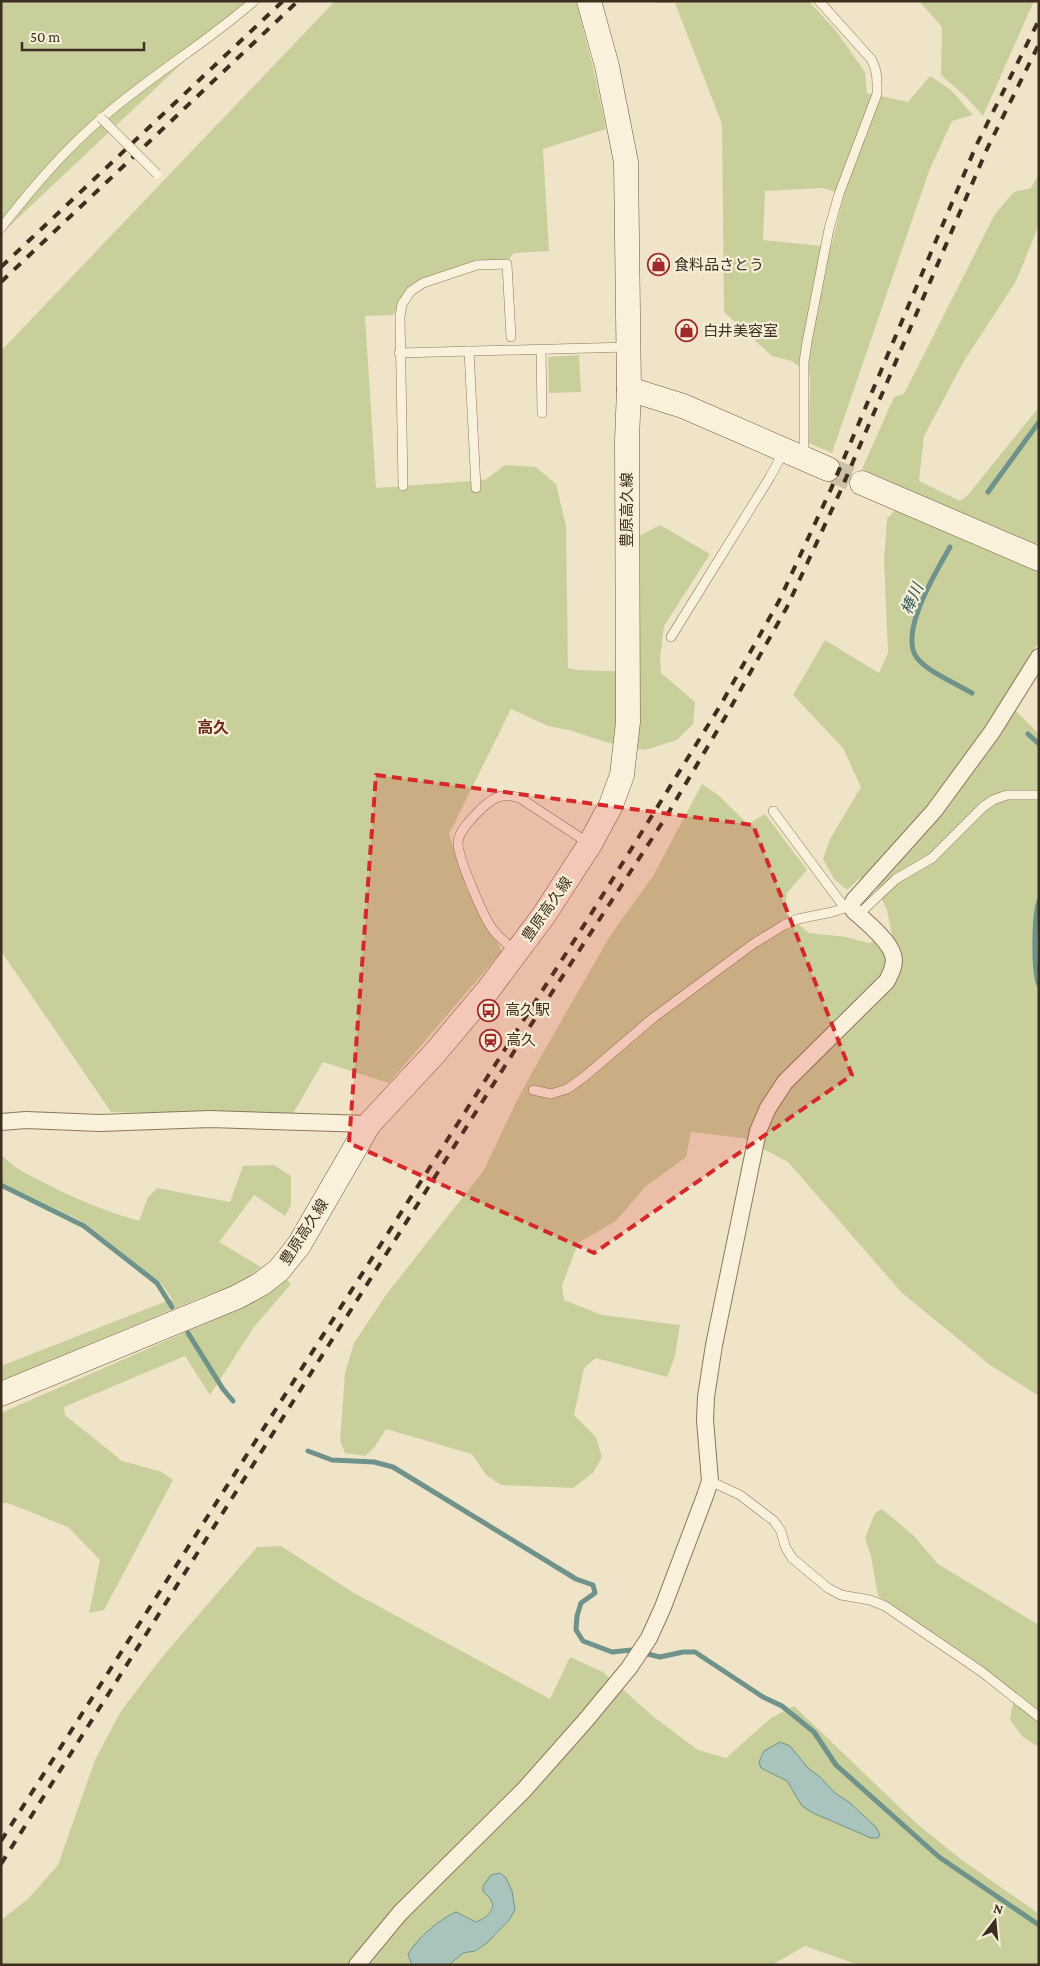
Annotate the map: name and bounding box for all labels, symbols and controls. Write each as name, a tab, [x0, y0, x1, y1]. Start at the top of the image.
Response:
scale bar	[22, 20, 145, 52]
text: 50 m	[30, 29, 60, 45]
shop icon: 食料品さとう	[646, 253, 670, 277]
place label: 食料品さとう	[674, 256, 764, 273]
shop icon: 白井美容室	[675, 319, 699, 343]
place label: 白井美容室	[703, 322, 778, 339]
street label: 豊原高久線	[619, 472, 635, 548]
water label: 棒川	[898, 579, 927, 617]
district label: 高久	[197, 719, 229, 736]
street label: 豊原高久線	[519, 874, 575, 944]
bus stop icon: 高久駅	[477, 998, 501, 1022]
place label: 高久駅	[505, 1002, 550, 1018]
station icon: 高久	[478, 1028, 502, 1052]
place label: 高久	[506, 1032, 536, 1048]
street label: 豊原高久線	[277, 1196, 331, 1268]
north arrow	[970, 1896, 1020, 1946]
text: N	[992, 1899, 1006, 1918]

